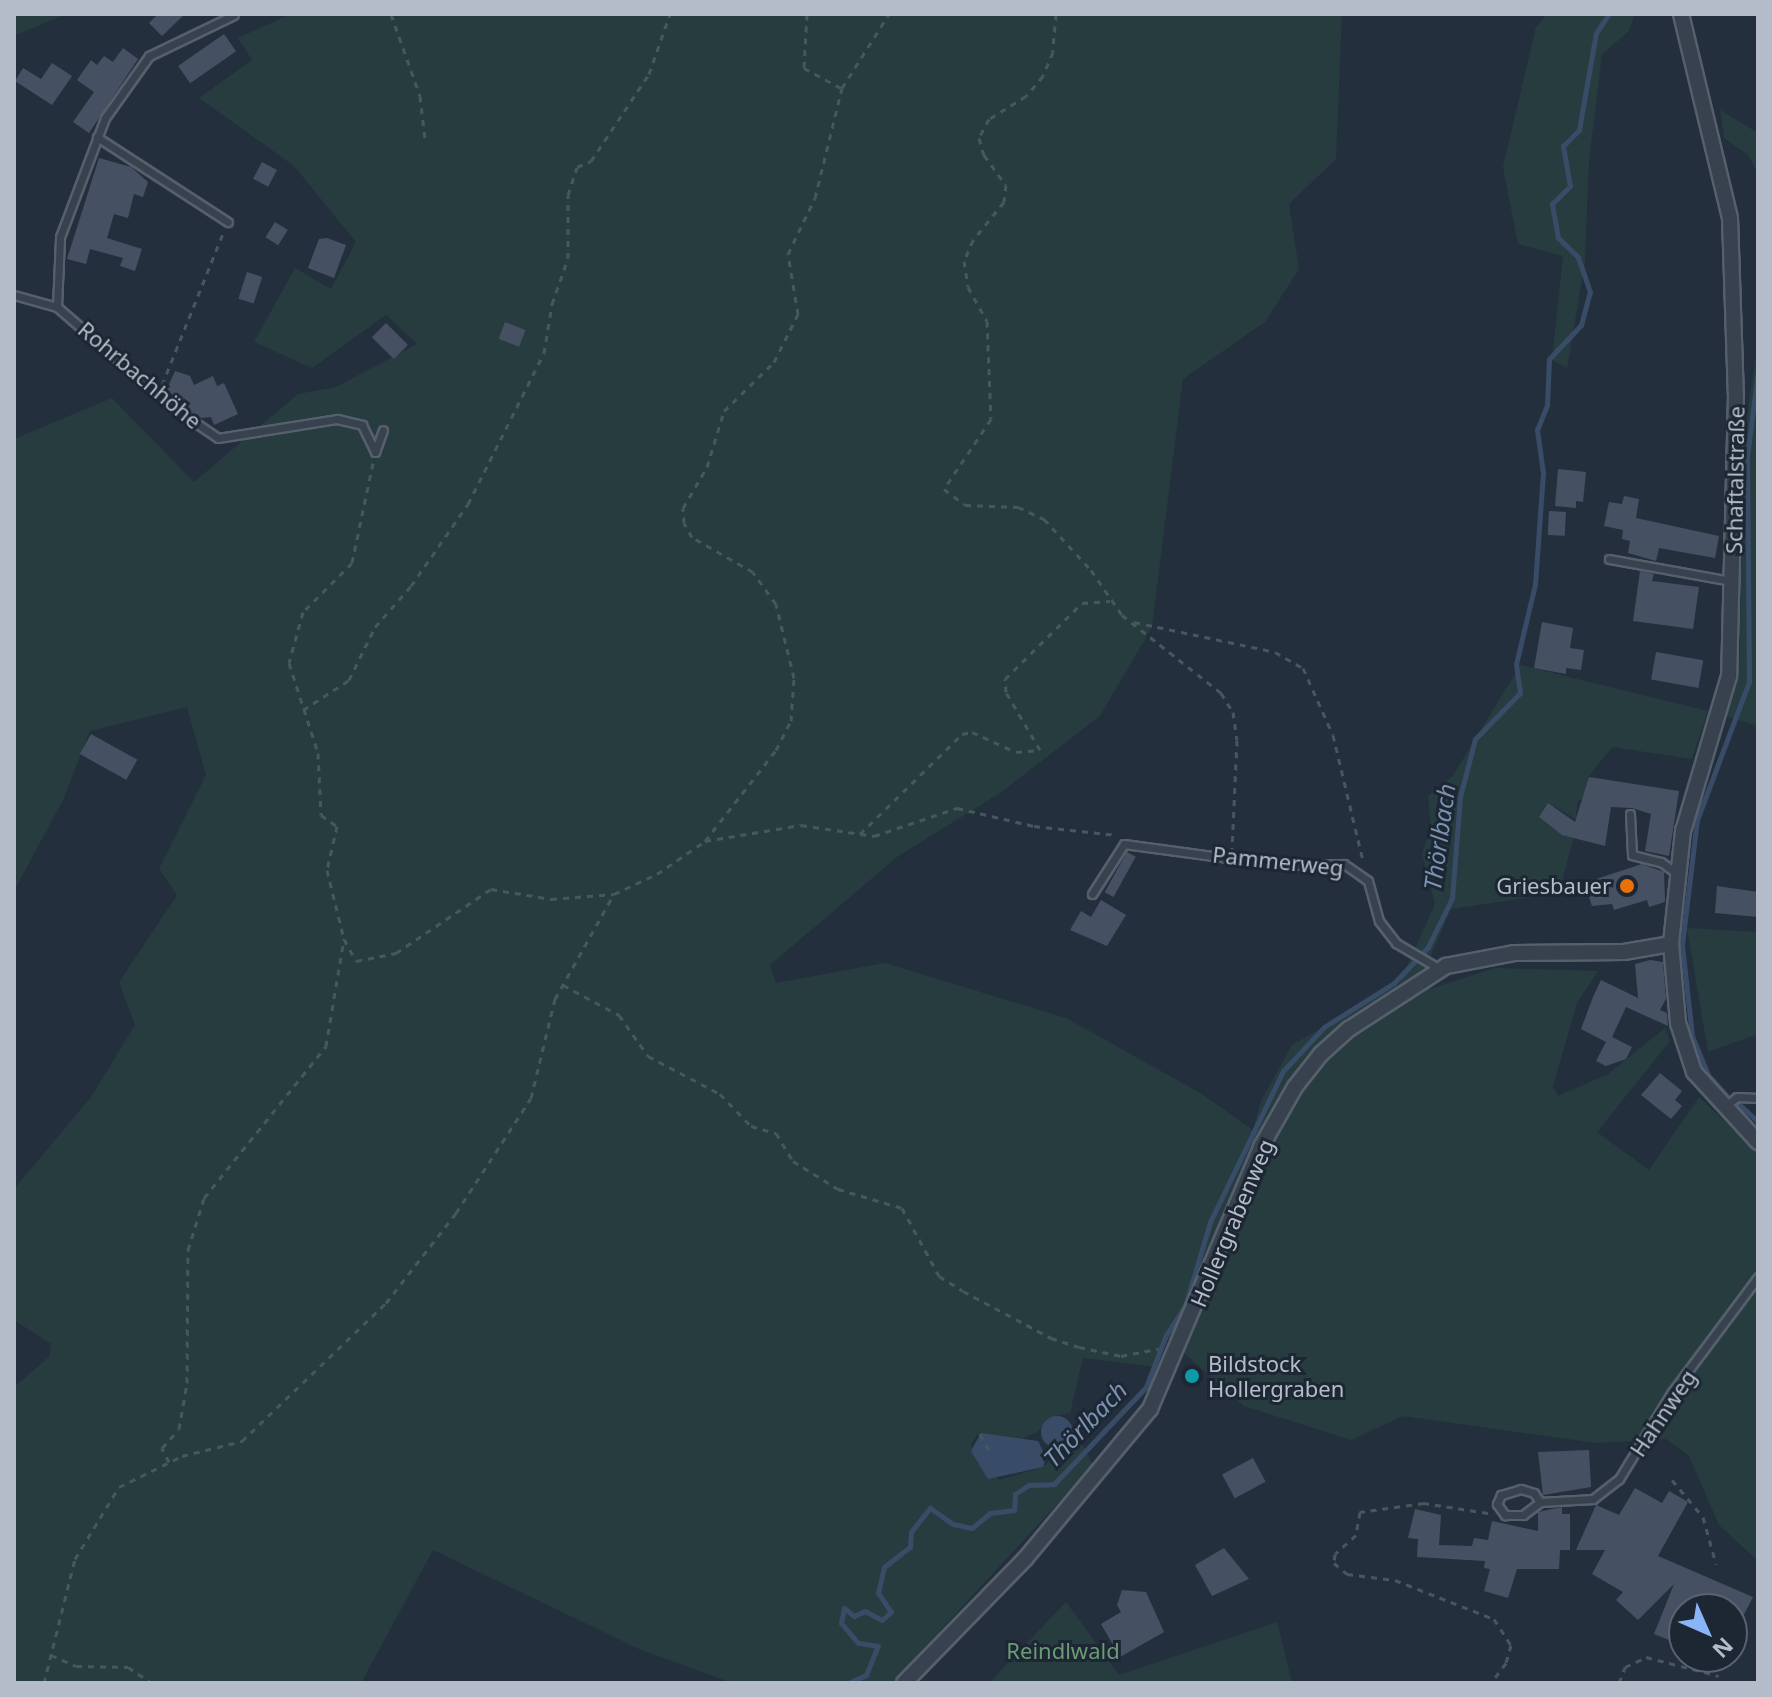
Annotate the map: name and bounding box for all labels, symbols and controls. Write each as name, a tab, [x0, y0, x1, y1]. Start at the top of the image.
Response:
street label: Rohrbachhöhe	[73, 316, 207, 434]
street label: Schaftalstraße	[1721, 406, 1749, 554]
water label: Thörlbach	[1417, 782, 1461, 892]
street label: Pammerweg	[1211, 841, 1345, 881]
place label: Griesbauer	[1496, 873, 1611, 899]
marker: Griesbauer	[1618, 877, 1636, 895]
street label: Hollergrabenweg	[1185, 1135, 1279, 1311]
place label: Bildstock Hollergraben	[1208, 1350, 1344, 1402]
street label: Hahnweg	[1624, 1365, 1702, 1461]
marker: Bildstock Hollergraben	[1183, 1367, 1201, 1385]
water label: Thörlbach	[1037, 1375, 1133, 1473]
north arrow	[1668, 1593, 1748, 1673]
text: N	[1707, 1632, 1740, 1665]
park label: Reindlwald	[1006, 1638, 1120, 1664]

